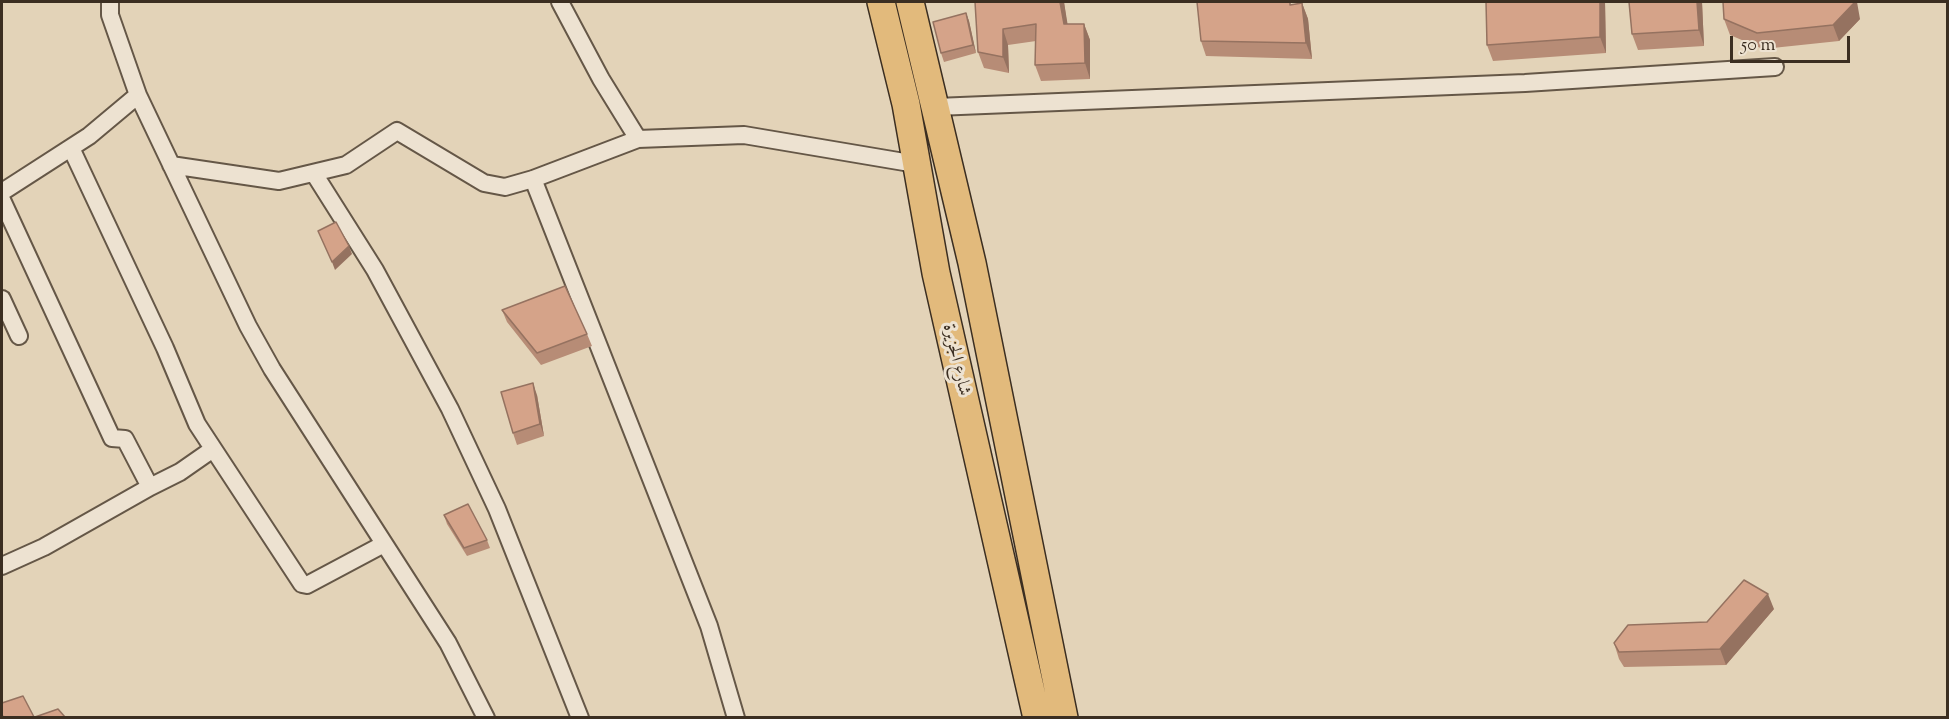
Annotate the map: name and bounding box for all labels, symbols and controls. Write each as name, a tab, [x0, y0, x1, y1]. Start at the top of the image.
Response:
scale bar	[1733, 24, 1853, 62]
text: 50 m	[1741, 33, 1775, 59]
street label: شارع الجزيرة	[936, 322, 974, 398]

